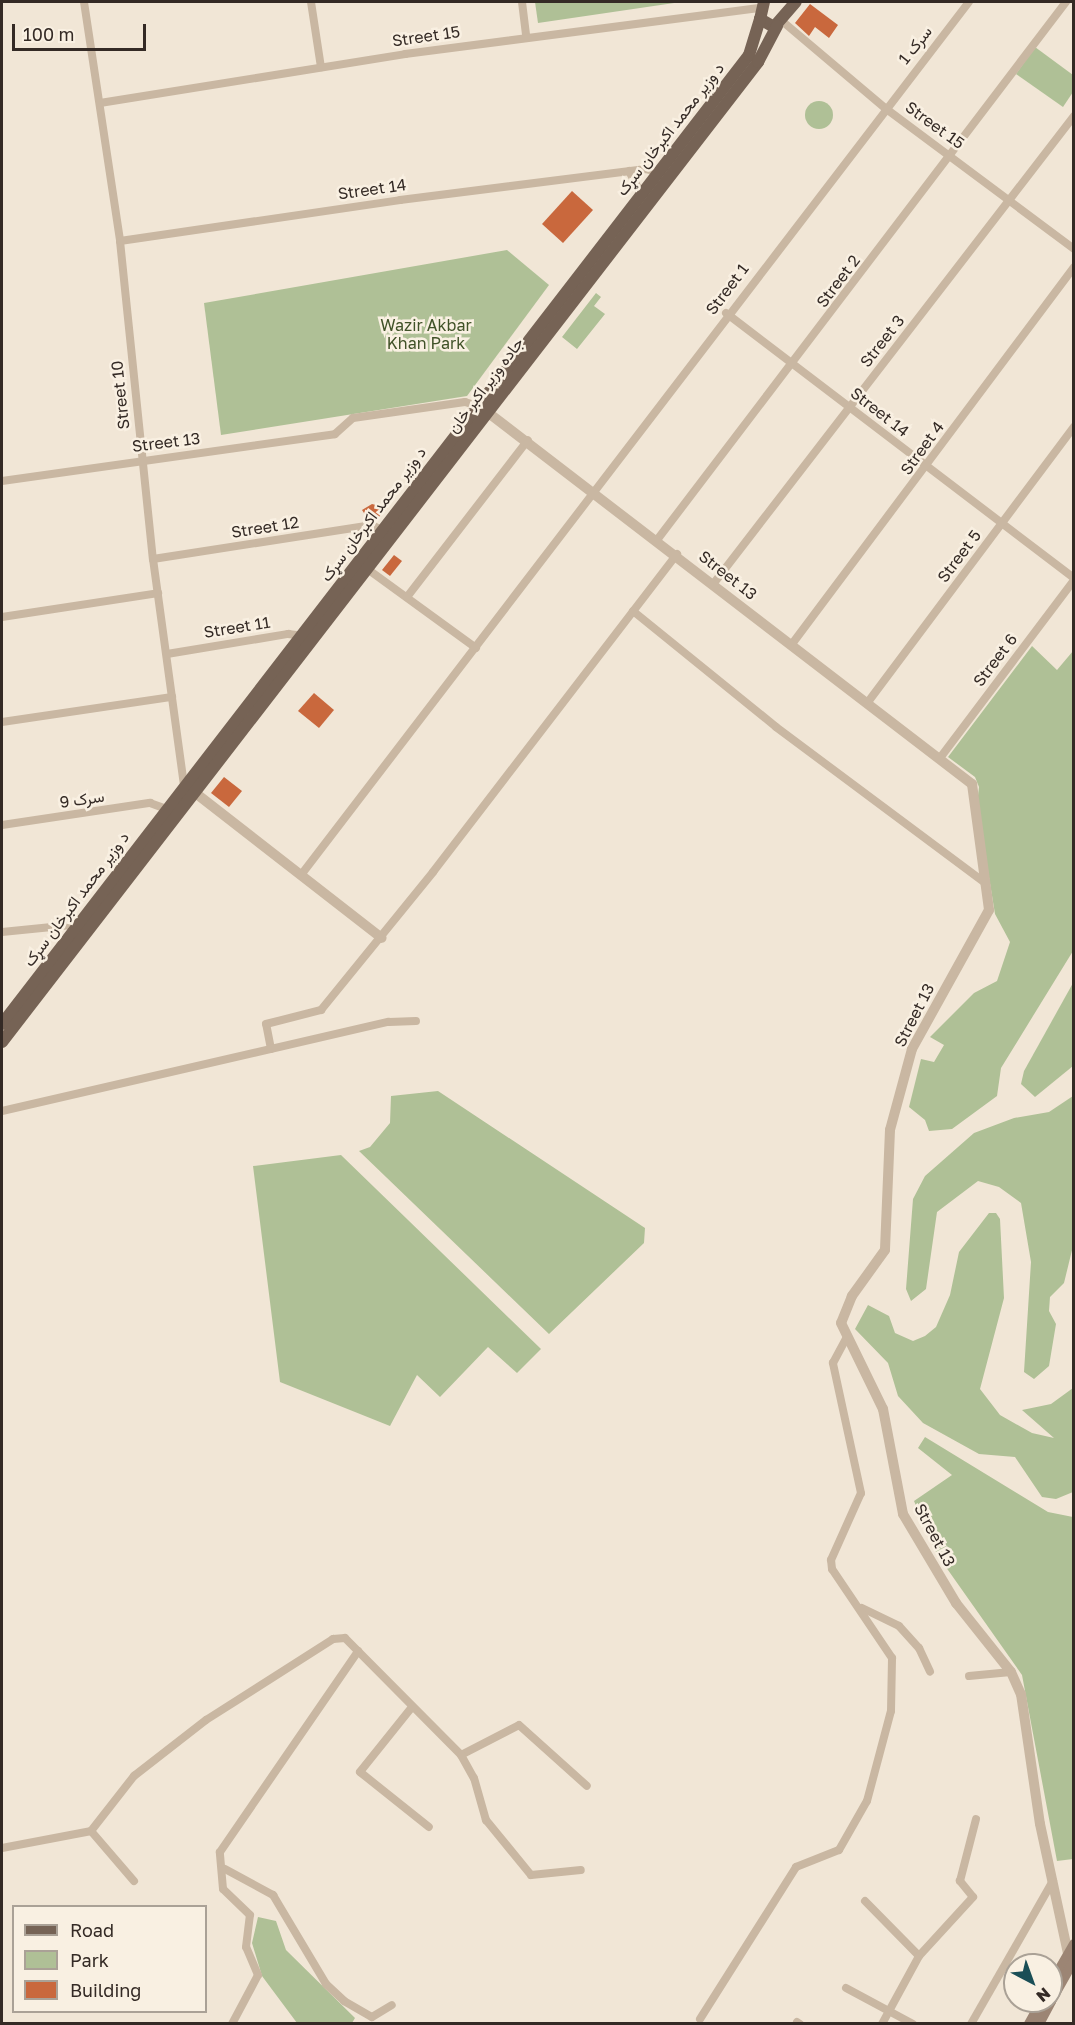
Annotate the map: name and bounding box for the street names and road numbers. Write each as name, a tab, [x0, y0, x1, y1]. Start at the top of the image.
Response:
street label: Street 15	[391, 22, 461, 50]
street label: سرک 1	[894, 22, 936, 68]
street label: د وزیر محمد اکبرخان سړک	[612, 59, 728, 199]
street label: Street 15	[902, 97, 968, 153]
street label: Street 14	[337, 175, 407, 203]
street label: Street 2	[812, 251, 864, 311]
street label: Street 1	[702, 260, 752, 318]
street label: Street 3	[856, 311, 908, 371]
street label: جاده وزیر اکبر خان	[443, 333, 527, 437]
street label: Street 10	[107, 360, 133, 430]
street label: Street 14	[847, 383, 913, 441]
street label: Street 4	[896, 418, 948, 478]
street label: Street 13	[131, 428, 201, 456]
street label: د وزیر محمد اکبرخان سړک	[316, 443, 430, 585]
street label: Street 12	[230, 512, 300, 542]
street label: Street 5	[933, 526, 985, 586]
street label: Street 13	[695, 546, 761, 604]
street label: Street 11	[202, 612, 272, 642]
street label: Street 6	[969, 630, 1021, 690]
street label: سرک 9	[58, 786, 106, 812]
street label: د وزیر محمد اکبرخان سړک	[19, 828, 133, 970]
street label: Street 13	[890, 980, 938, 1050]
street label: Street 13	[910, 1500, 960, 1570]

